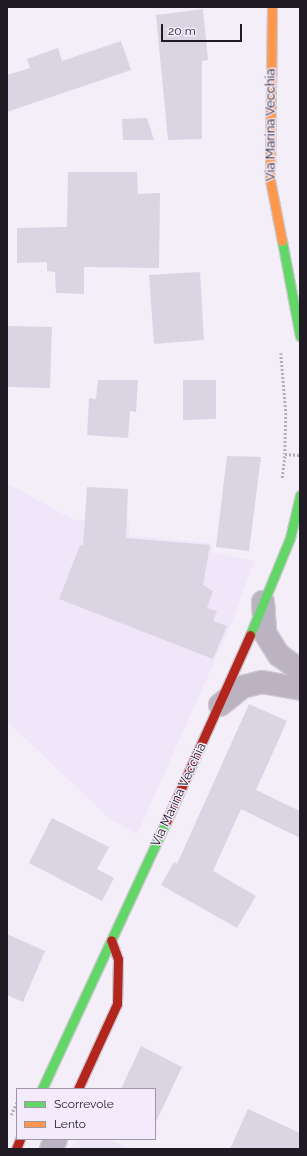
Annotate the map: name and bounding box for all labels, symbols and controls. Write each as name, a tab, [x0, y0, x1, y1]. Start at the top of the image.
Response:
scale bar	[163, 16, 244, 42]
text: 20 m	[168, 24, 196, 38]
street label: Via Marina Vecchia	[263, 68, 279, 182]
street label: Via Marina Vecchia	[148, 740, 210, 850]
legend	[16, 1088, 156, 1140]
text: Scorrevole	[54, 1097, 114, 1111]
text: Lento	[54, 1117, 86, 1131]

